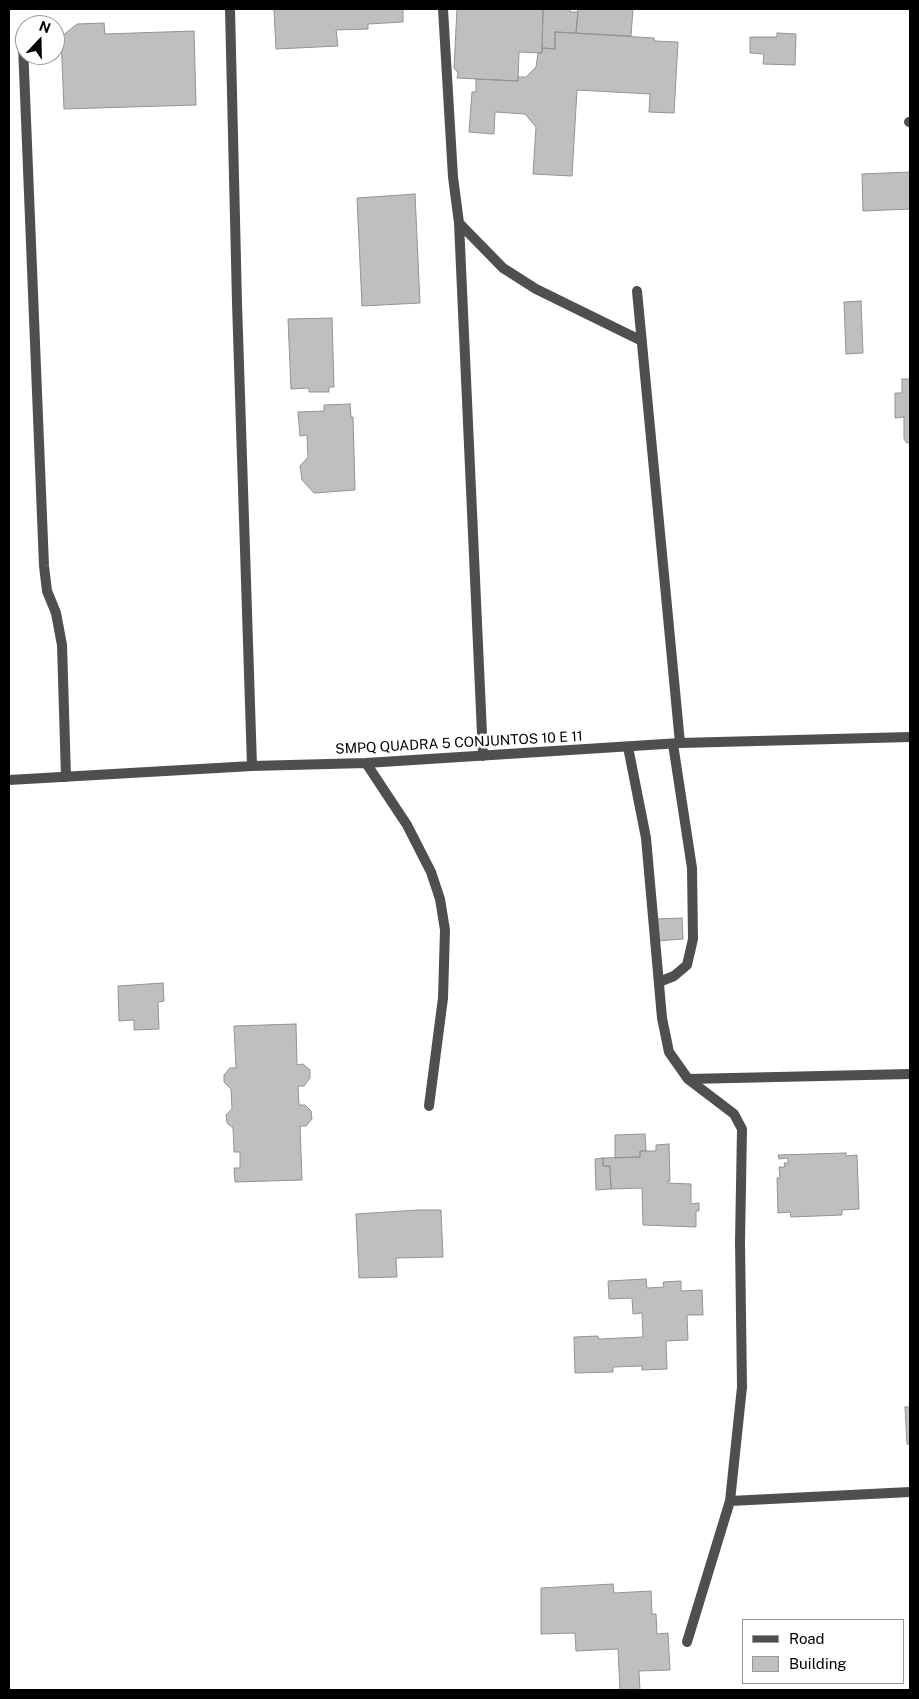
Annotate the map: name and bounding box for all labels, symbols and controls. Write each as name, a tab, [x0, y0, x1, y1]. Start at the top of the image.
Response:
north arrow	[15, 15, 65, 65]
text: N	[37, 17, 53, 36]
street label: SMPQ QUADRA 5 CONJUNTOS 10 E 11	[335, 728, 583, 758]
legend	[742, 1619, 904, 1684]
text: Road	[789, 1630, 825, 1647]
text: Building	[789, 1655, 847, 1672]

